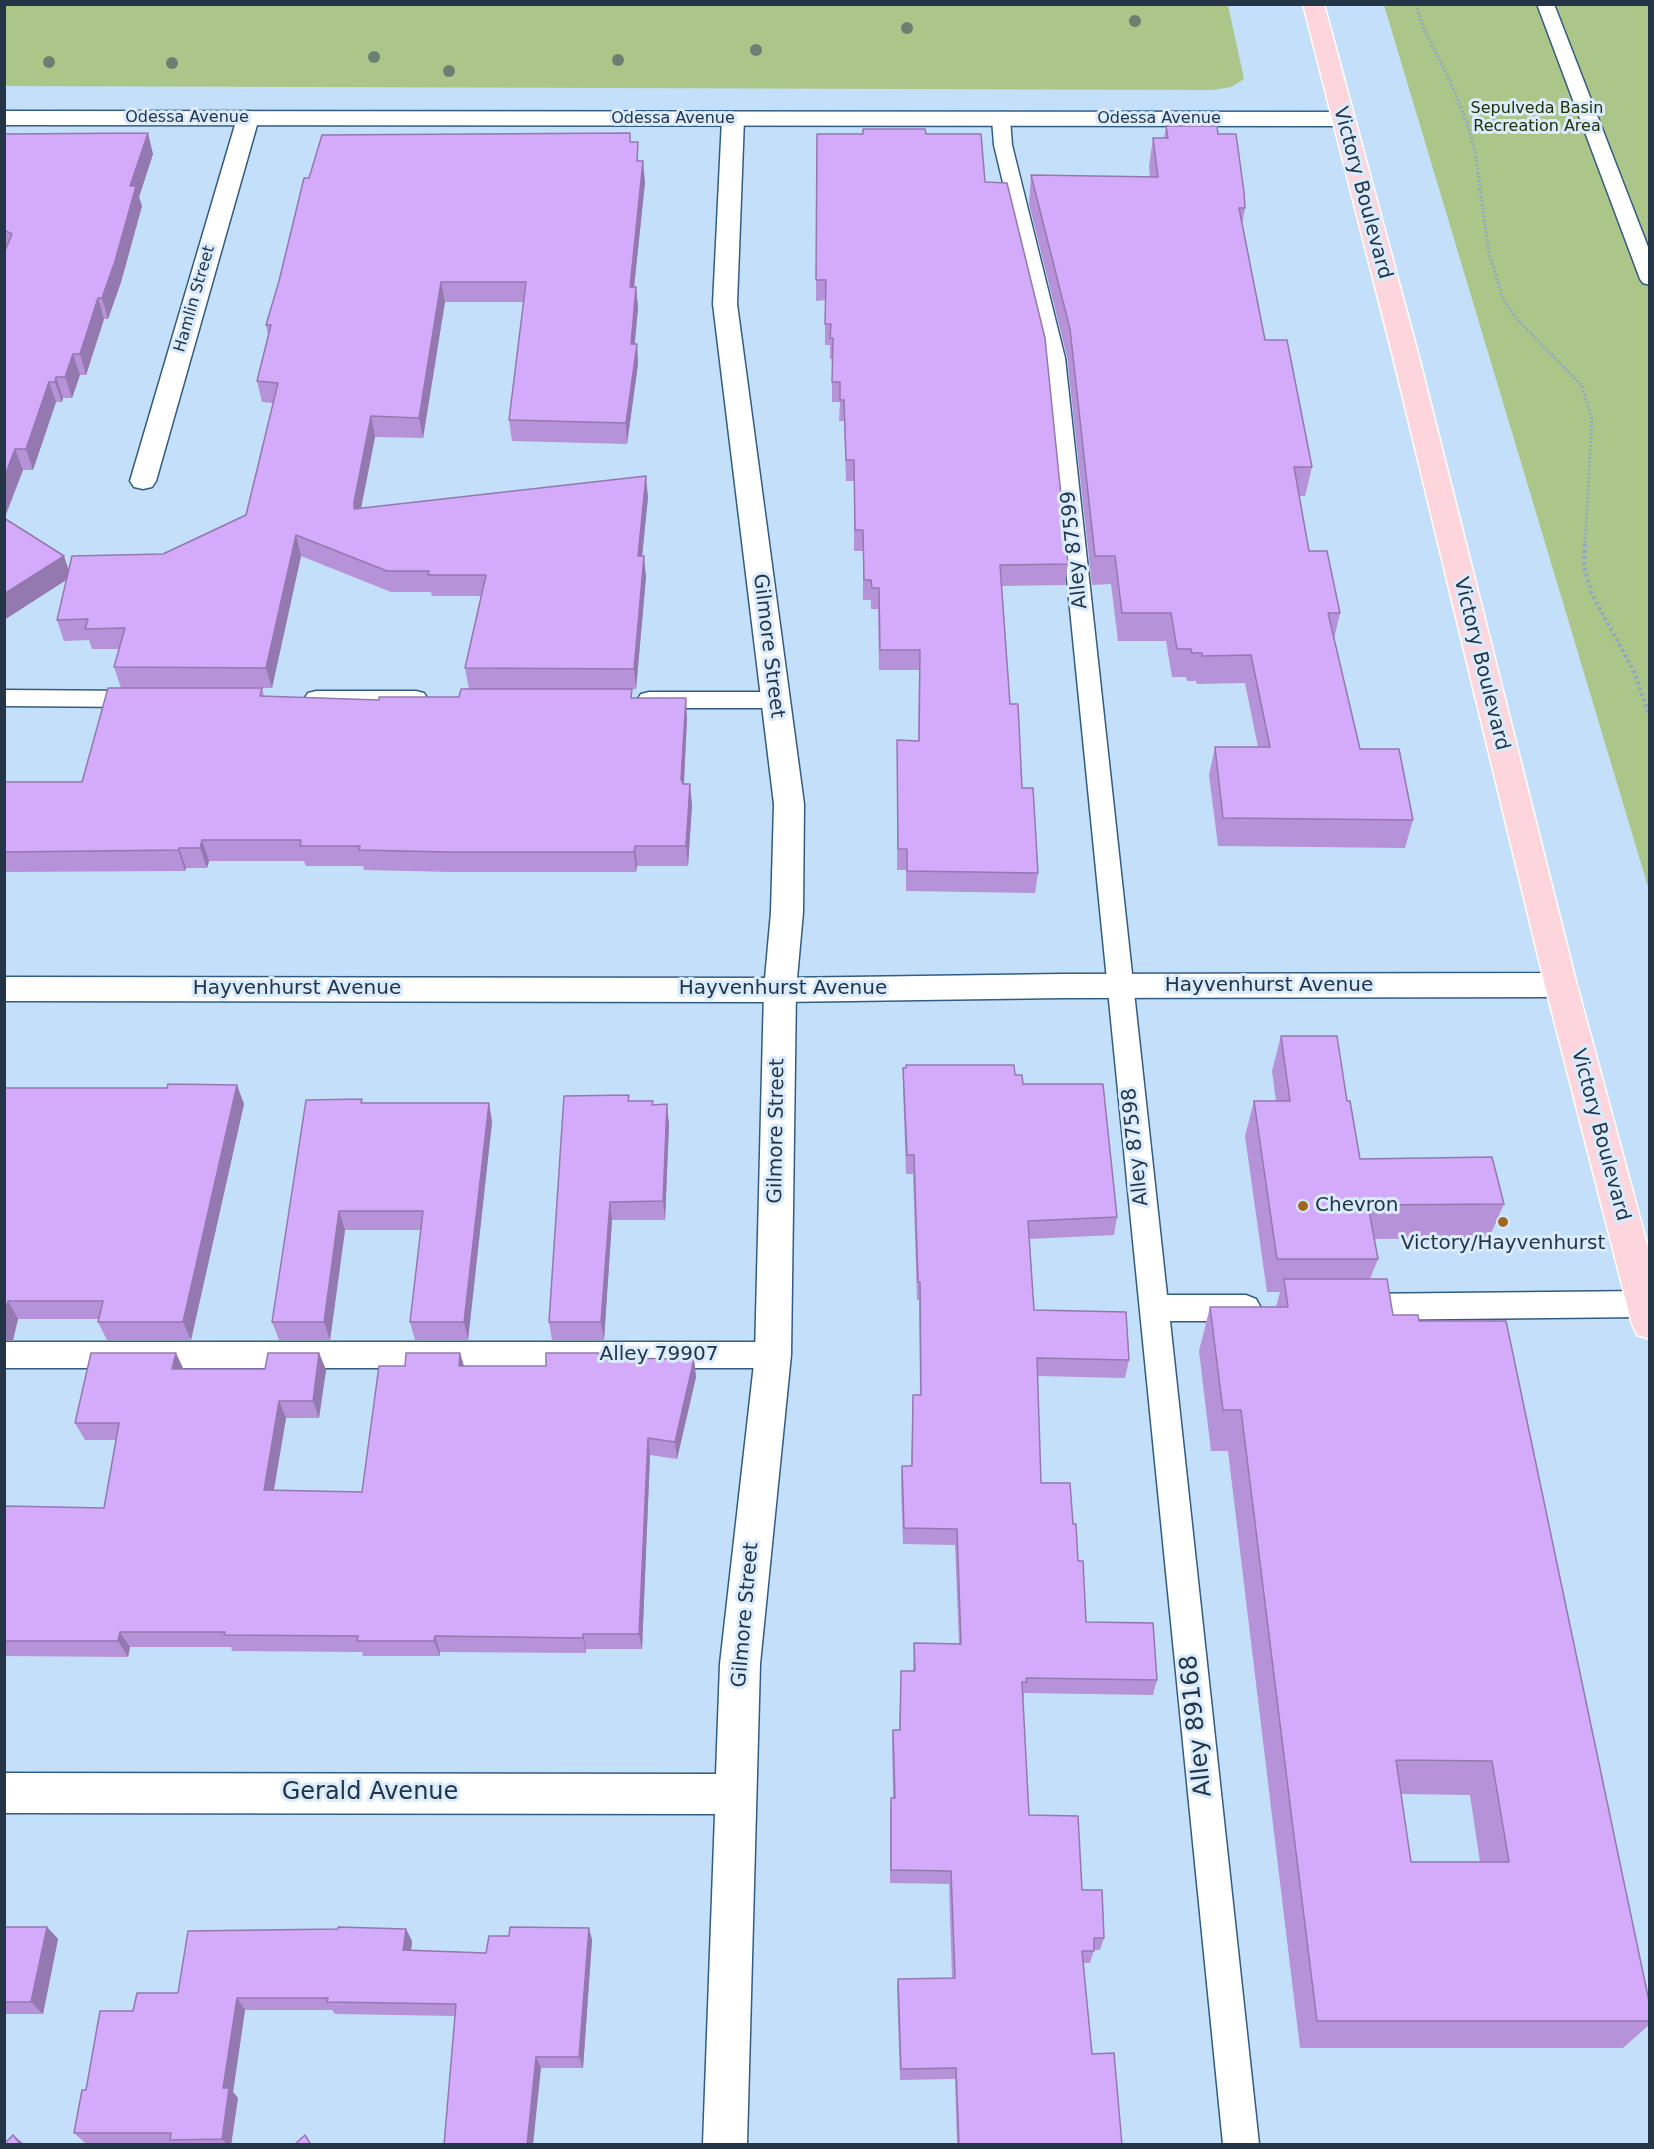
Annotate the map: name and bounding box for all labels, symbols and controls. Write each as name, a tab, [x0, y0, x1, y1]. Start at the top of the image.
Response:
park label: Sepulveda Basin Recreation Area	[1471, 99, 1603, 137]
street label: Victory Boulevard	[1327, 104, 1397, 282]
street label: Odessa Avenue	[125, 108, 249, 128]
street label: Odessa Avenue	[611, 109, 735, 129]
street label: Odessa Avenue	[1097, 109, 1221, 129]
street label: Hamlin Street	[171, 243, 219, 355]
street label: Alley 87599	[1057, 490, 1093, 610]
street label: Gilmore Street	[747, 572, 789, 720]
street label: Victory Boulevard	[1448, 575, 1514, 753]
street label: Hayvenhurst Avenue	[1165, 974, 1373, 998]
street label: Hayvenhurst Avenue	[193, 977, 401, 1001]
street label: Hayvenhurst Avenue	[679, 977, 887, 1001]
street label: Victory Boulevard	[1565, 1046, 1635, 1224]
street label: Gilmore Street	[764, 1058, 790, 1204]
street label: Alley 87598	[1118, 1087, 1154, 1207]
place label: Chevron	[1315, 1194, 1398, 1218]
marker: Chevron	[1296, 1199, 1310, 1213]
marker: Victory/Hayvenhurst	[1496, 1215, 1510, 1229]
place label: Victory/Hayvenhurst	[1401, 1232, 1605, 1256]
street label: Alley 79907	[600, 1343, 718, 1367]
street label: Gilmore Street	[728, 1541, 764, 1689]
street label: Alley 89168	[1175, 1654, 1219, 1798]
street label: Gerald Avenue	[282, 1779, 458, 1807]

